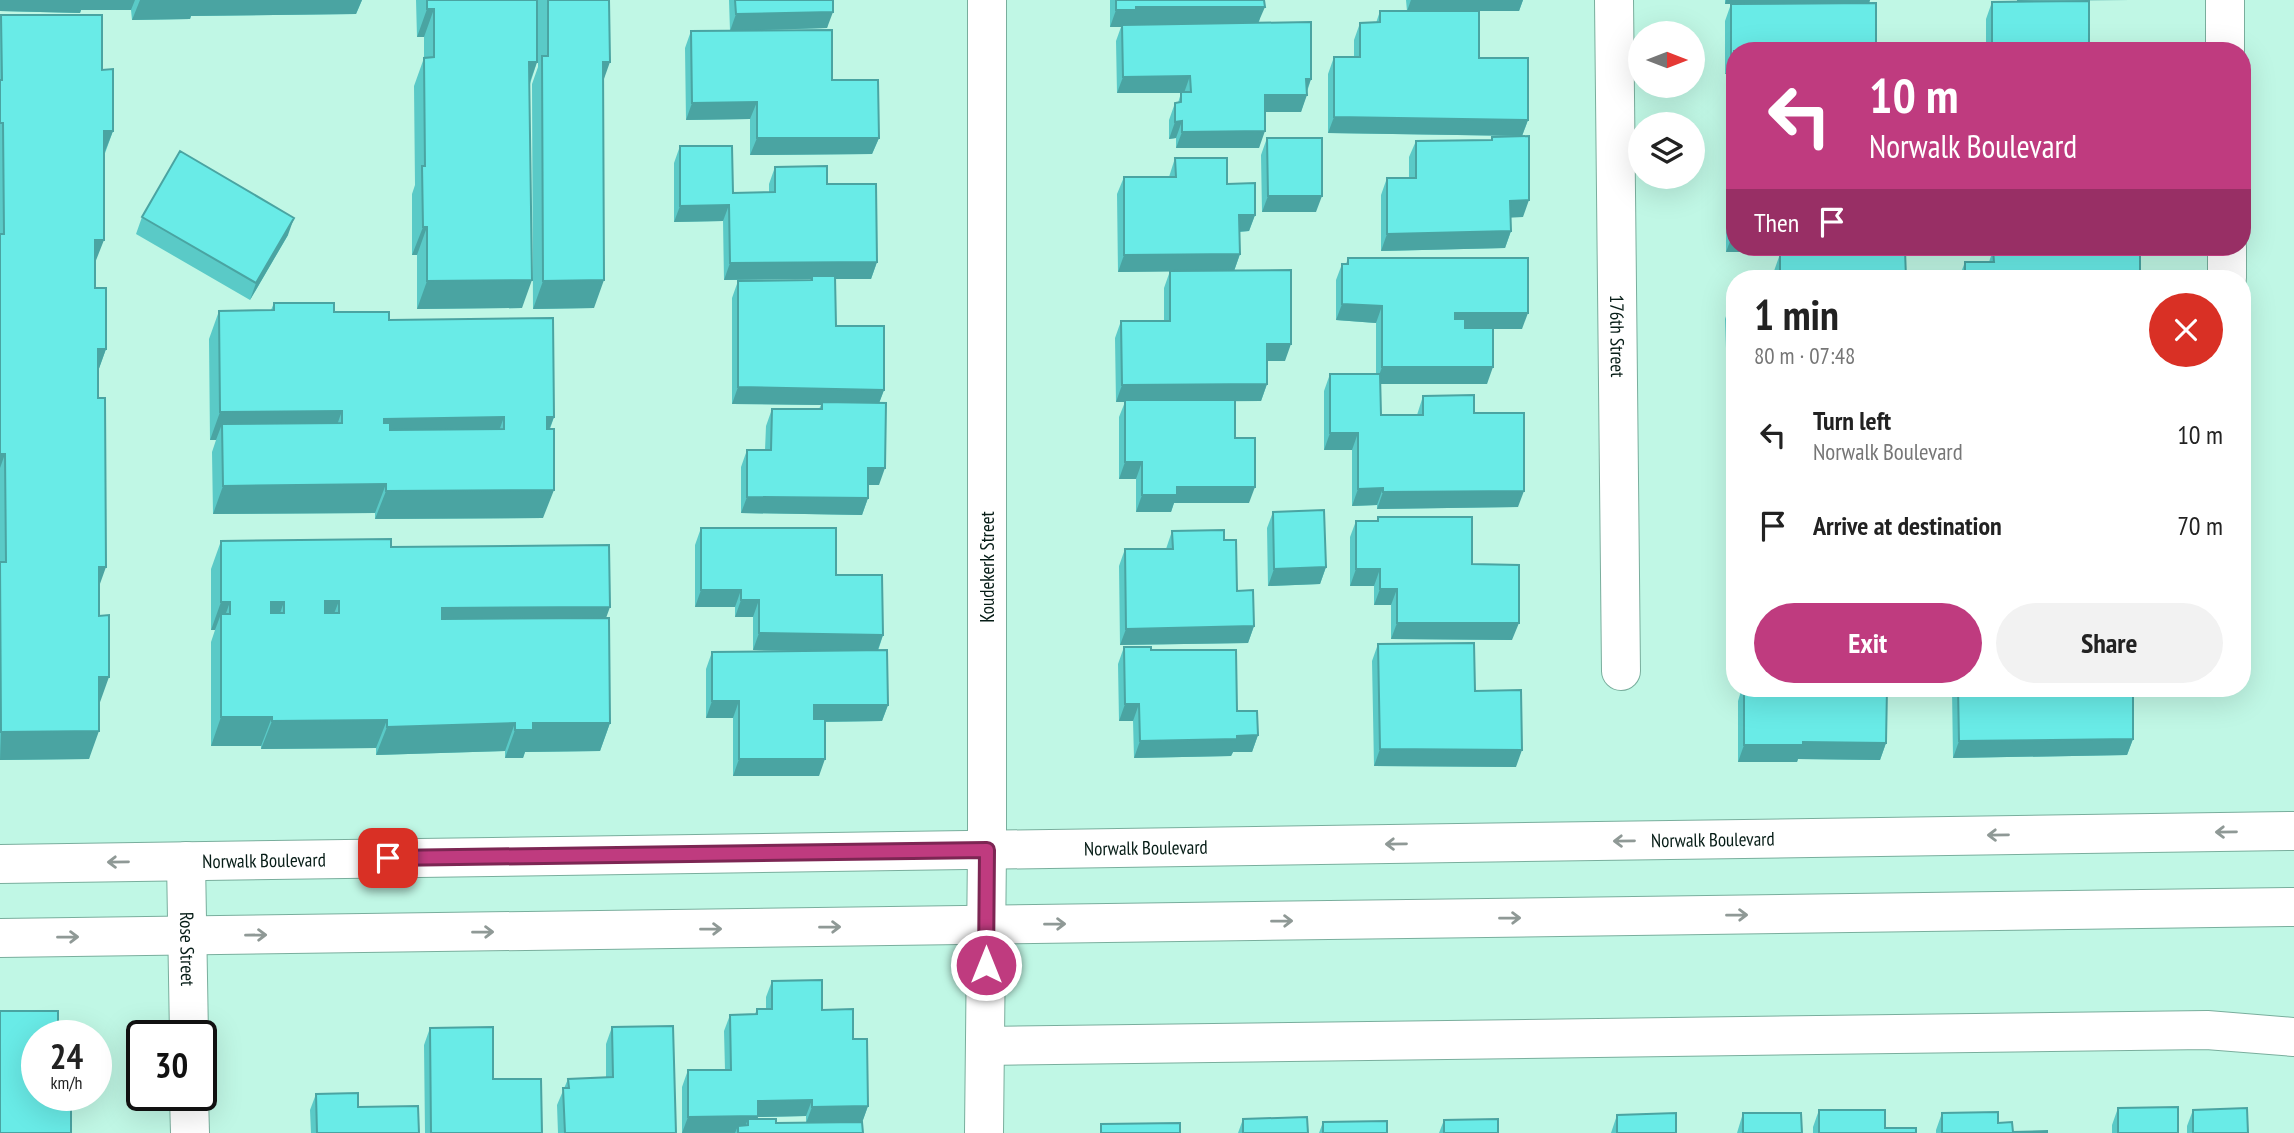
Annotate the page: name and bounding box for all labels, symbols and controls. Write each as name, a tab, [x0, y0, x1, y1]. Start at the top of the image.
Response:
north arrow	[1628, 21, 1704, 98]
map controls	[1628, 21, 1705, 189]
text: 10 m	[1869, 63, 1958, 127]
icon: left	[1754, 70, 1845, 161]
button: layers	[1628, 112, 1705, 189]
text: Norwalk Boulevard	[1869, 125, 2077, 167]
icon: arrive	[1813, 203, 1851, 241]
text: Then	[1754, 206, 1799, 239]
text: 1 min	[1754, 287, 1839, 342]
button: close	[2149, 293, 2223, 367]
street label: 176th Street	[1605, 294, 1630, 378]
text: 80 m · 07:48	[1754, 341, 1855, 370]
text: Turn left	[1813, 404, 1891, 437]
icon: left	[1754, 416, 1792, 454]
text: 10 m	[2177, 418, 2223, 451]
text: Norwalk Boulevard	[1813, 437, 1963, 466]
icon: arrive	[1754, 507, 1792, 545]
text: Arrive at destination	[1813, 509, 2002, 542]
text: 70 m	[2177, 509, 2223, 542]
street label: Koudekerk Street	[975, 510, 999, 623]
button: Exit	[1754, 603, 1982, 683]
button: Share	[1996, 603, 2223, 683]
one-way arrow	[2215, 825, 2238, 839]
street label: Norwalk Boulevard	[1651, 826, 1775, 852]
pin	[358, 828, 418, 888]
one-way arrow	[1987, 828, 2010, 842]
one-way arrow	[1613, 834, 1636, 847]
street label: Norwalk Boulevard	[1084, 835, 1208, 860]
one-way arrow	[1385, 837, 1408, 851]
icon: arrive	[369, 839, 407, 877]
street label: Norwalk Boulevard	[202, 847, 326, 873]
one-way arrow	[107, 855, 130, 869]
one-way arrow	[1725, 908, 1748, 922]
one-way arrow	[1498, 911, 1521, 925]
street label: Rose Street	[175, 912, 200, 987]
one-way arrow	[1270, 914, 1293, 928]
one-way arrow	[1043, 917, 1066, 931]
one-way arrow	[818, 920, 841, 934]
one-way arrow	[699, 922, 722, 936]
one-way arrow	[471, 925, 494, 938]
one-way arrow	[244, 928, 267, 941]
position arrow	[949, 928, 1023, 1002]
one-way arrow	[56, 930, 79, 944]
speed limit sign: 30	[126, 1020, 217, 1111]
text: 24	[50, 1033, 83, 1079]
text: km/h	[51, 1071, 82, 1094]

